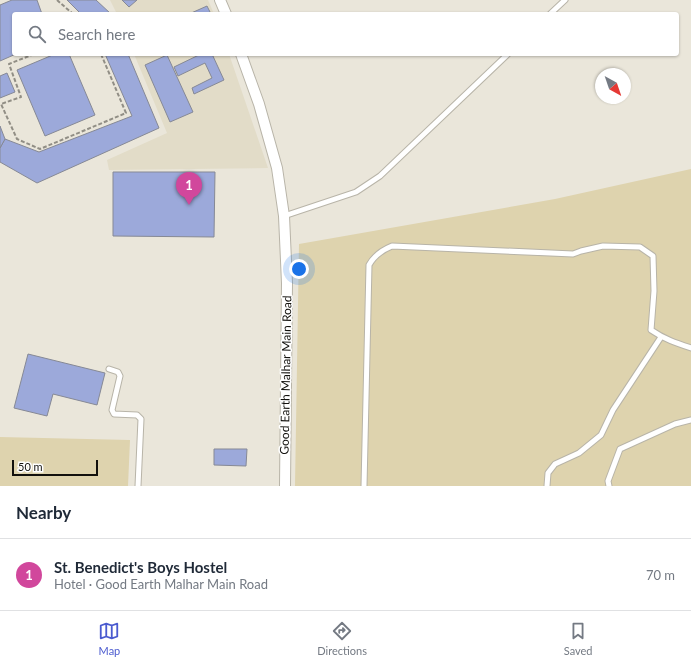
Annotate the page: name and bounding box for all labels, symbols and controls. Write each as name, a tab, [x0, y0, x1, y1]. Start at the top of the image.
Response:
search box	[12, 12, 679, 56]
icon: search	[26, 23, 48, 45]
text: Search here	[58, 25, 135, 43]
north arrow	[595, 68, 631, 104]
pin: 1	[176, 172, 202, 205]
your location	[289, 259, 309, 279]
street label: Good Earth Malhar Main Road	[277, 295, 294, 455]
scale bar	[12, 458, 98, 477]
text: 50 m	[18, 460, 43, 473]
text: Nearby	[16, 502, 71, 523]
text: St. Benedict's Boys Hostel	[54, 558, 227, 576]
text: 1	[25, 567, 33, 583]
text: 70 m	[646, 567, 675, 583]
text: Hotel · Good Earth Malhar Main Road	[54, 576, 268, 592]
tab: Map	[98, 620, 120, 657]
tab: Directions	[317, 620, 367, 657]
tab: Saved	[564, 620, 593, 657]

